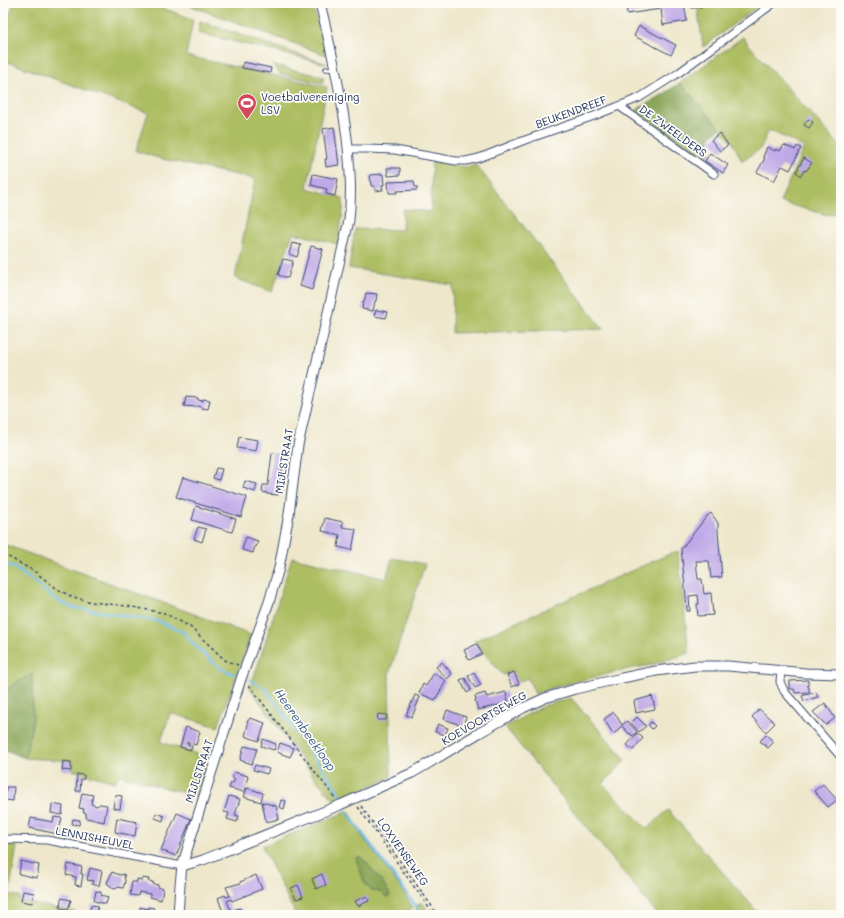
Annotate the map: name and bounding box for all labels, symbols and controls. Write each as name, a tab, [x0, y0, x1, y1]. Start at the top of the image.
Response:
place label: Voetbalvereniging LSV	[261, 89, 360, 117]
sports icon: Voetbalvereniging LSV	[236, 92, 258, 120]
street label: BEUKENDREEF	[533, 92, 609, 131]
street label: DE ZWEELDERS	[637, 101, 710, 160]
street label: MIJLSTRAAT	[271, 427, 296, 495]
water label: Heerenbeekloop	[271, 685, 340, 774]
street label: KOEVOORTSEWEG	[438, 687, 529, 748]
street label: MIJLSTRAAT	[181, 737, 216, 805]
street label: LOXVENSEWEG	[374, 815, 432, 889]
street label: LENNISHEUVEL	[54, 823, 136, 853]

